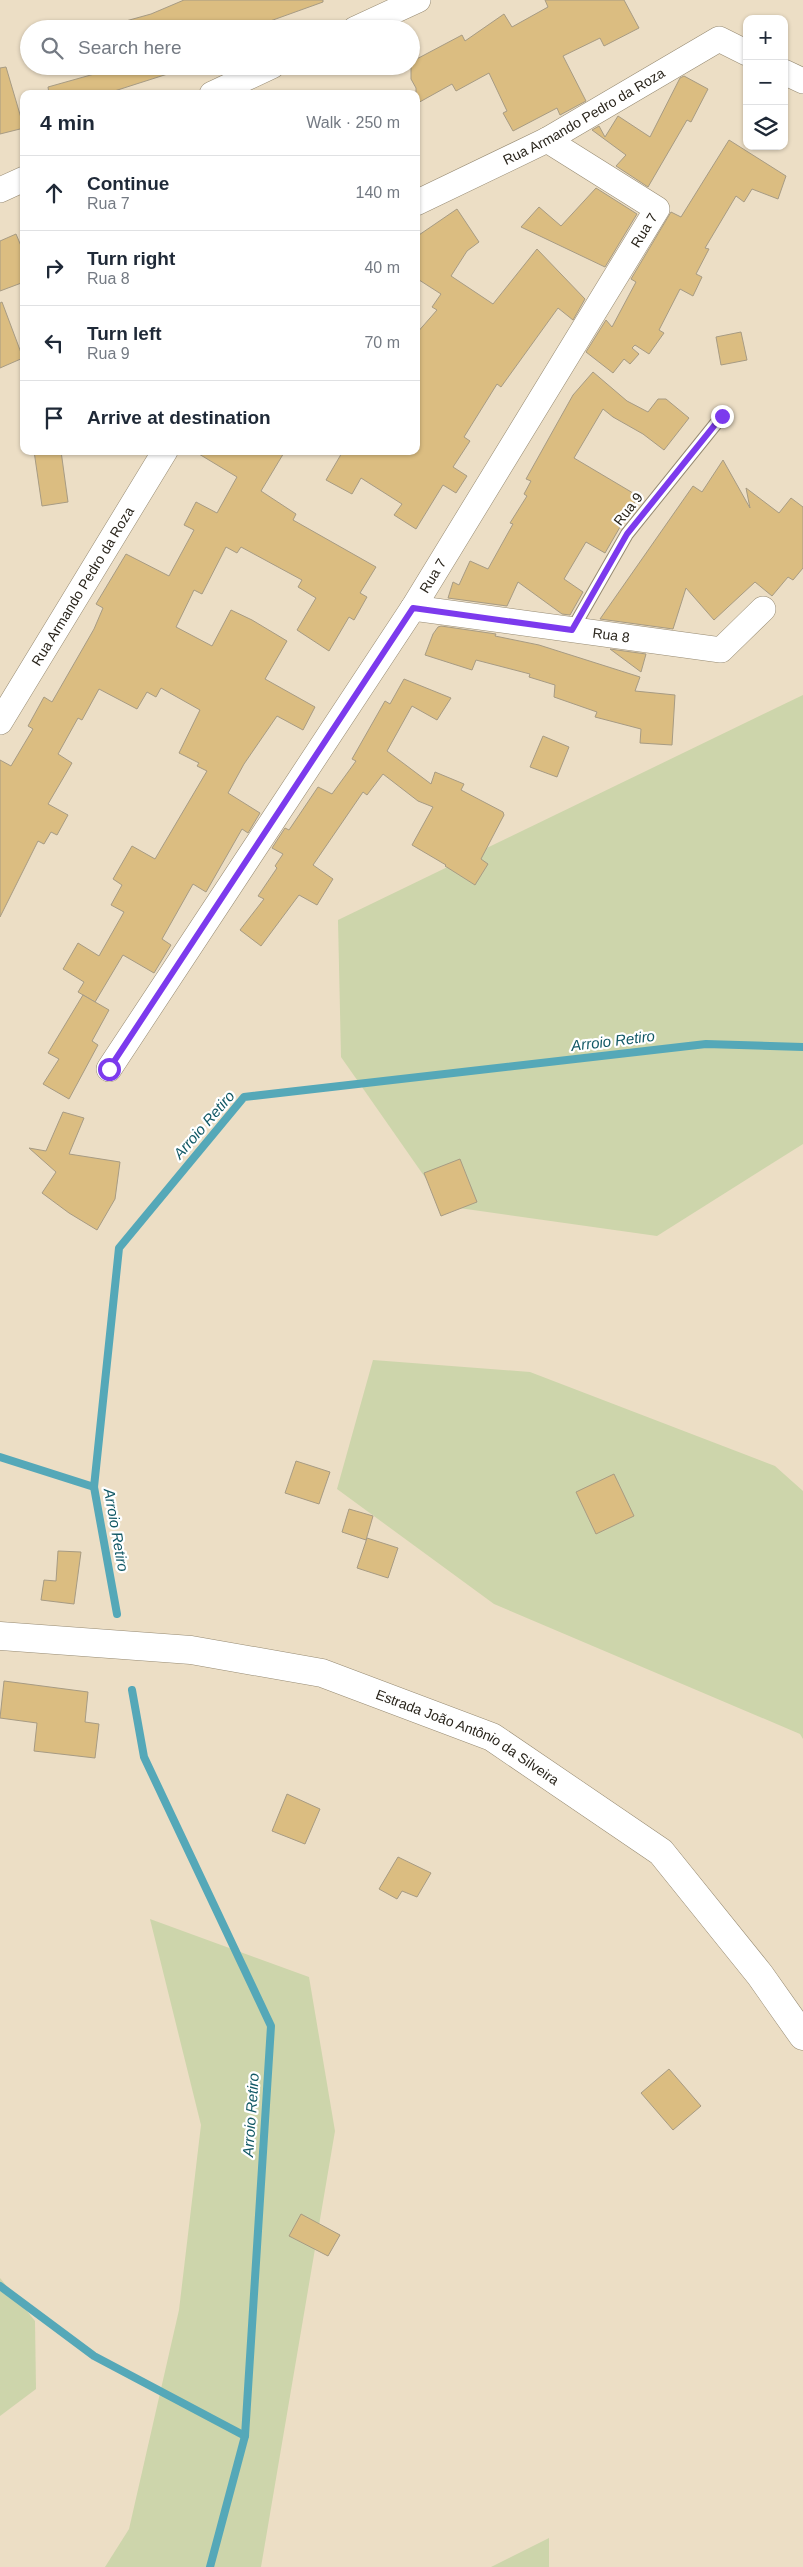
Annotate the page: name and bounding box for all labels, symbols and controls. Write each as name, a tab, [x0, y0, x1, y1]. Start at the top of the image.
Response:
map controls	[743, 15, 788, 150]
button: +	[743, 15, 788, 60]
search box	[20, 20, 420, 75]
icon: search	[38, 34, 66, 62]
text: Search here	[78, 37, 182, 58]
button: −	[743, 60, 788, 105]
street label: Rua Armando Pedro da Roza	[500, 65, 668, 168]
button: layers	[743, 105, 788, 150]
text: 4 min	[40, 111, 95, 134]
text: Walk · 250 m	[306, 114, 400, 131]
text: Continue	[87, 173, 169, 194]
icon: ahead	[40, 179, 68, 207]
text: 140 m	[356, 184, 400, 201]
text: Rua 7	[87, 195, 130, 212]
street label: Rua 7	[627, 210, 661, 250]
text: Turn right	[87, 248, 175, 269]
icon: right	[40, 254, 68, 282]
text: 40 m	[364, 259, 400, 276]
text: Rua 8	[87, 270, 130, 287]
text: Turn left	[87, 323, 162, 344]
icon: left	[40, 329, 68, 357]
text: 70 m	[364, 334, 400, 351]
text: Rua 9	[87, 345, 130, 362]
icon: arrive	[40, 404, 68, 432]
route end	[711, 405, 734, 428]
text: Arrive at destination	[87, 407, 271, 428]
street label: Rua 9	[610, 489, 646, 529]
street label: Rua Armando Pedro da Roza	[28, 504, 137, 669]
street label: Rua 7	[416, 555, 449, 596]
street label: Rua 8	[592, 625, 631, 646]
water label: Arroio Retiro	[569, 1027, 656, 1054]
route start	[98, 1058, 121, 1081]
water label: Arroio Retiro	[169, 1087, 238, 1163]
water label: Arroio Retiro	[101, 1486, 132, 1573]
street label: Estrada João Antônio da Silveira	[374, 1686, 562, 1788]
water label: Arroio Retiro	[239, 2072, 262, 2159]

